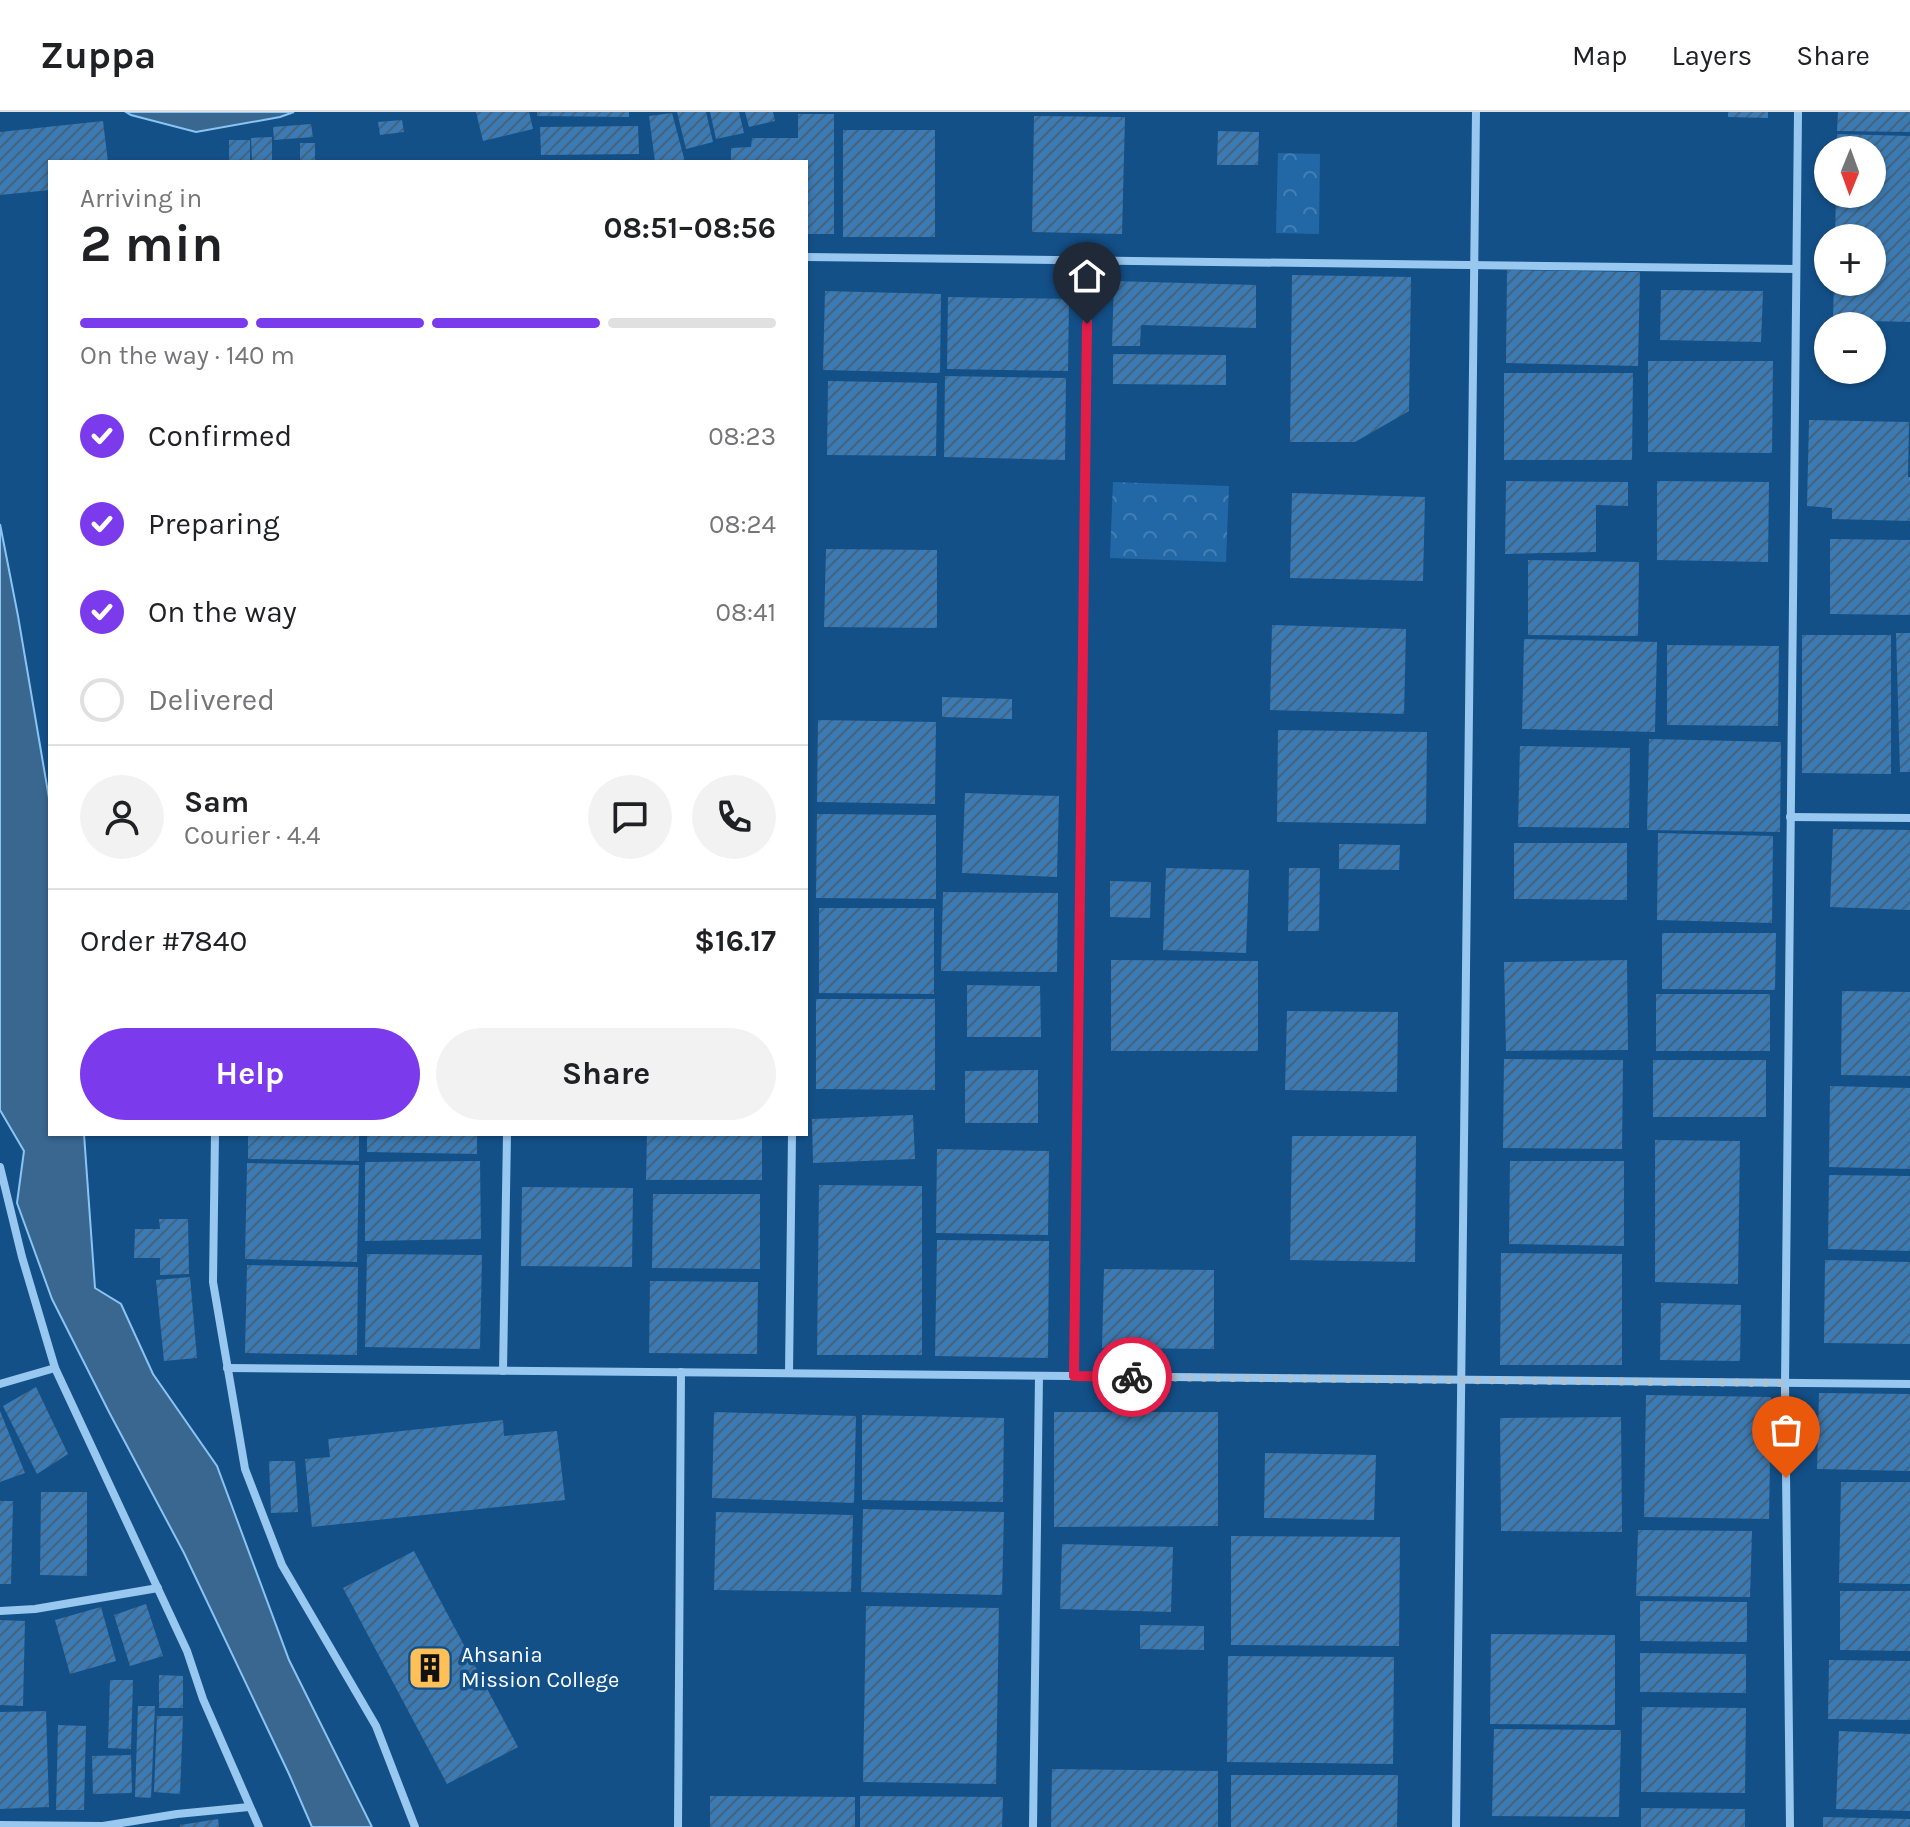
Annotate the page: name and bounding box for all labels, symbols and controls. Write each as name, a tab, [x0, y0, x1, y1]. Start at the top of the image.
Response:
text: Zuppa	[40, 33, 156, 78]
text: Map	[1572, 39, 1627, 72]
text: Layers	[1671, 39, 1752, 72]
text: Share	[1796, 39, 1870, 72]
north arrow	[1814, 136, 1886, 208]
map controls	[1814, 136, 1886, 384]
text: Arriving in	[80, 183, 202, 214]
text: 08:51–08:56	[604, 210, 776, 246]
text: 2 min	[80, 213, 223, 274]
button: +	[1814, 224, 1886, 296]
pin	[1053, 242, 1121, 324]
icon: home	[1065, 254, 1109, 298]
button: −	[1814, 312, 1886, 384]
text: On the way · 140 m	[80, 340, 295, 371]
icon: check	[80, 414, 124, 458]
text: Confirmed	[148, 418, 292, 454]
text: 08:23	[708, 421, 776, 452]
icon: check	[80, 502, 124, 546]
text: Preparing	[148, 506, 280, 542]
text: 08:24	[709, 509, 776, 540]
icon: check	[80, 590, 124, 634]
text: On the way	[148, 594, 297, 630]
text: 08:41	[715, 597, 776, 628]
text: Delivered	[148, 682, 275, 718]
button: person	[80, 775, 164, 859]
button: chat	[588, 775, 672, 859]
button: phone	[692, 775, 776, 859]
text: Sam	[184, 784, 249, 820]
text: Courier · 4.4	[184, 820, 320, 851]
text: Order #7840	[80, 923, 247, 959]
text: $16.17	[694, 923, 776, 959]
button: Help	[80, 1028, 420, 1120]
button: Share	[436, 1028, 776, 1120]
courier	[1092, 1337, 1172, 1417]
icon: bike	[1110, 1355, 1154, 1399]
pin	[1752, 1396, 1820, 1478]
icon: bag	[1764, 1408, 1808, 1452]
place label: Ahsania Mission College	[461, 1642, 619, 1693]
building icon: Ahsania Mission College	[406, 1644, 454, 1692]

